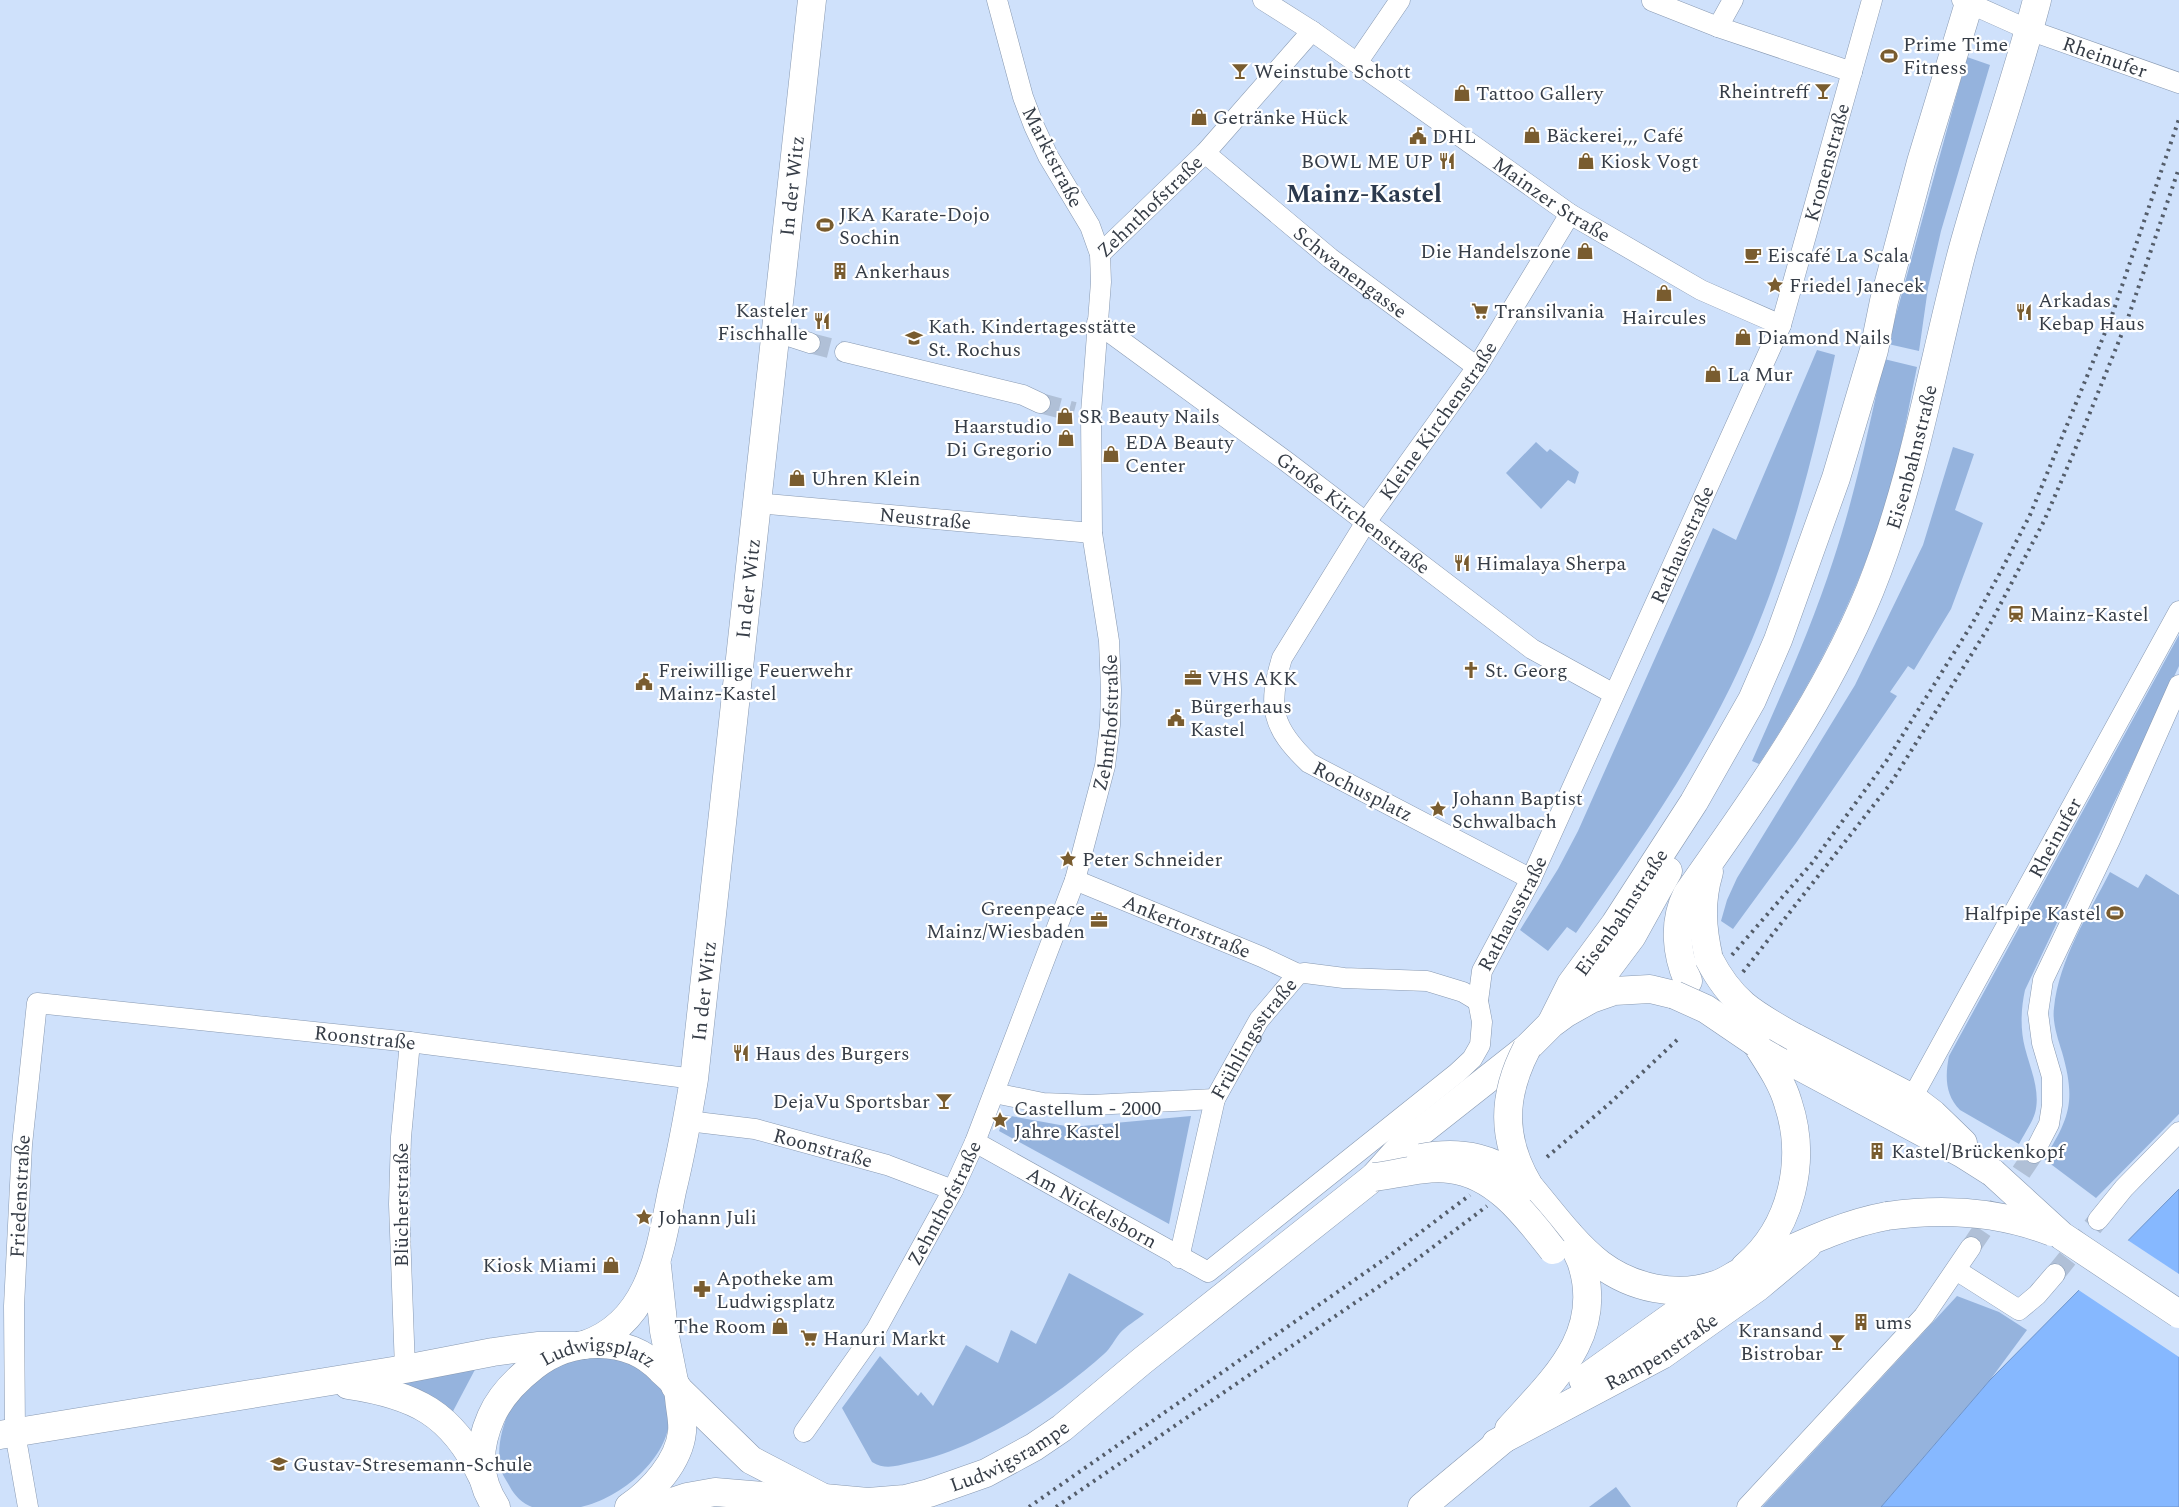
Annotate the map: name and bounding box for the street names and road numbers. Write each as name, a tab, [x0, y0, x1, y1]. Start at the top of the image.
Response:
street label: Rheinufer	[2058, 29, 2151, 87]
street label: Kronenstraße	[1797, 100, 1858, 225]
street label: Marktstraße	[1014, 102, 1090, 213]
street label: In der Witz	[772, 134, 813, 238]
street label: Zehnthofstraße	[1091, 148, 1210, 265]
street label: Mainzer Straße	[1486, 150, 1616, 250]
street label: Schwanengasse	[1286, 219, 1413, 326]
street label: Kleine Kirchenstraße	[1372, 336, 1505, 507]
street label: Eisenbahnstraße	[1879, 382, 1946, 534]
street label: Große Kirchenstraße	[1269, 445, 1436, 582]
street label: Rathausstraße	[1643, 481, 1723, 609]
street label: Neustraße	[878, 500, 973, 538]
street label: In der Witz	[728, 537, 769, 640]
street label: Zehnthofstraße	[1085, 654, 1127, 795]
street label: Rochusplatz	[1307, 754, 1418, 830]
street label: Rheinufer	[2021, 792, 2090, 884]
street label: Eisenbahnstraße	[1567, 843, 1676, 983]
street label: Rathausstraße	[1470, 851, 1556, 977]
street label: Ankertorstraße	[1118, 887, 1255, 967]
street label: In der Witz	[684, 939, 725, 1043]
street label: Frühlingsstraße	[1204, 971, 1305, 1105]
street label: Roonstraße	[313, 1018, 418, 1059]
street label: Roonstraße	[770, 1121, 876, 1176]
street label: Friedenstraße	[2, 1133, 39, 1259]
street label: Zehnthofstraße	[900, 1136, 990, 1272]
street label: Blücherstraße	[387, 1143, 417, 1267]
street label: Am Nickelsborn	[1021, 1160, 1162, 1257]
street label: Rampenstraße	[1600, 1306, 1725, 1399]
street label: Ludwigsplatz	[535, 1330, 662, 1376]
street label: Ludwigsrampe	[946, 1414, 1077, 1501]

